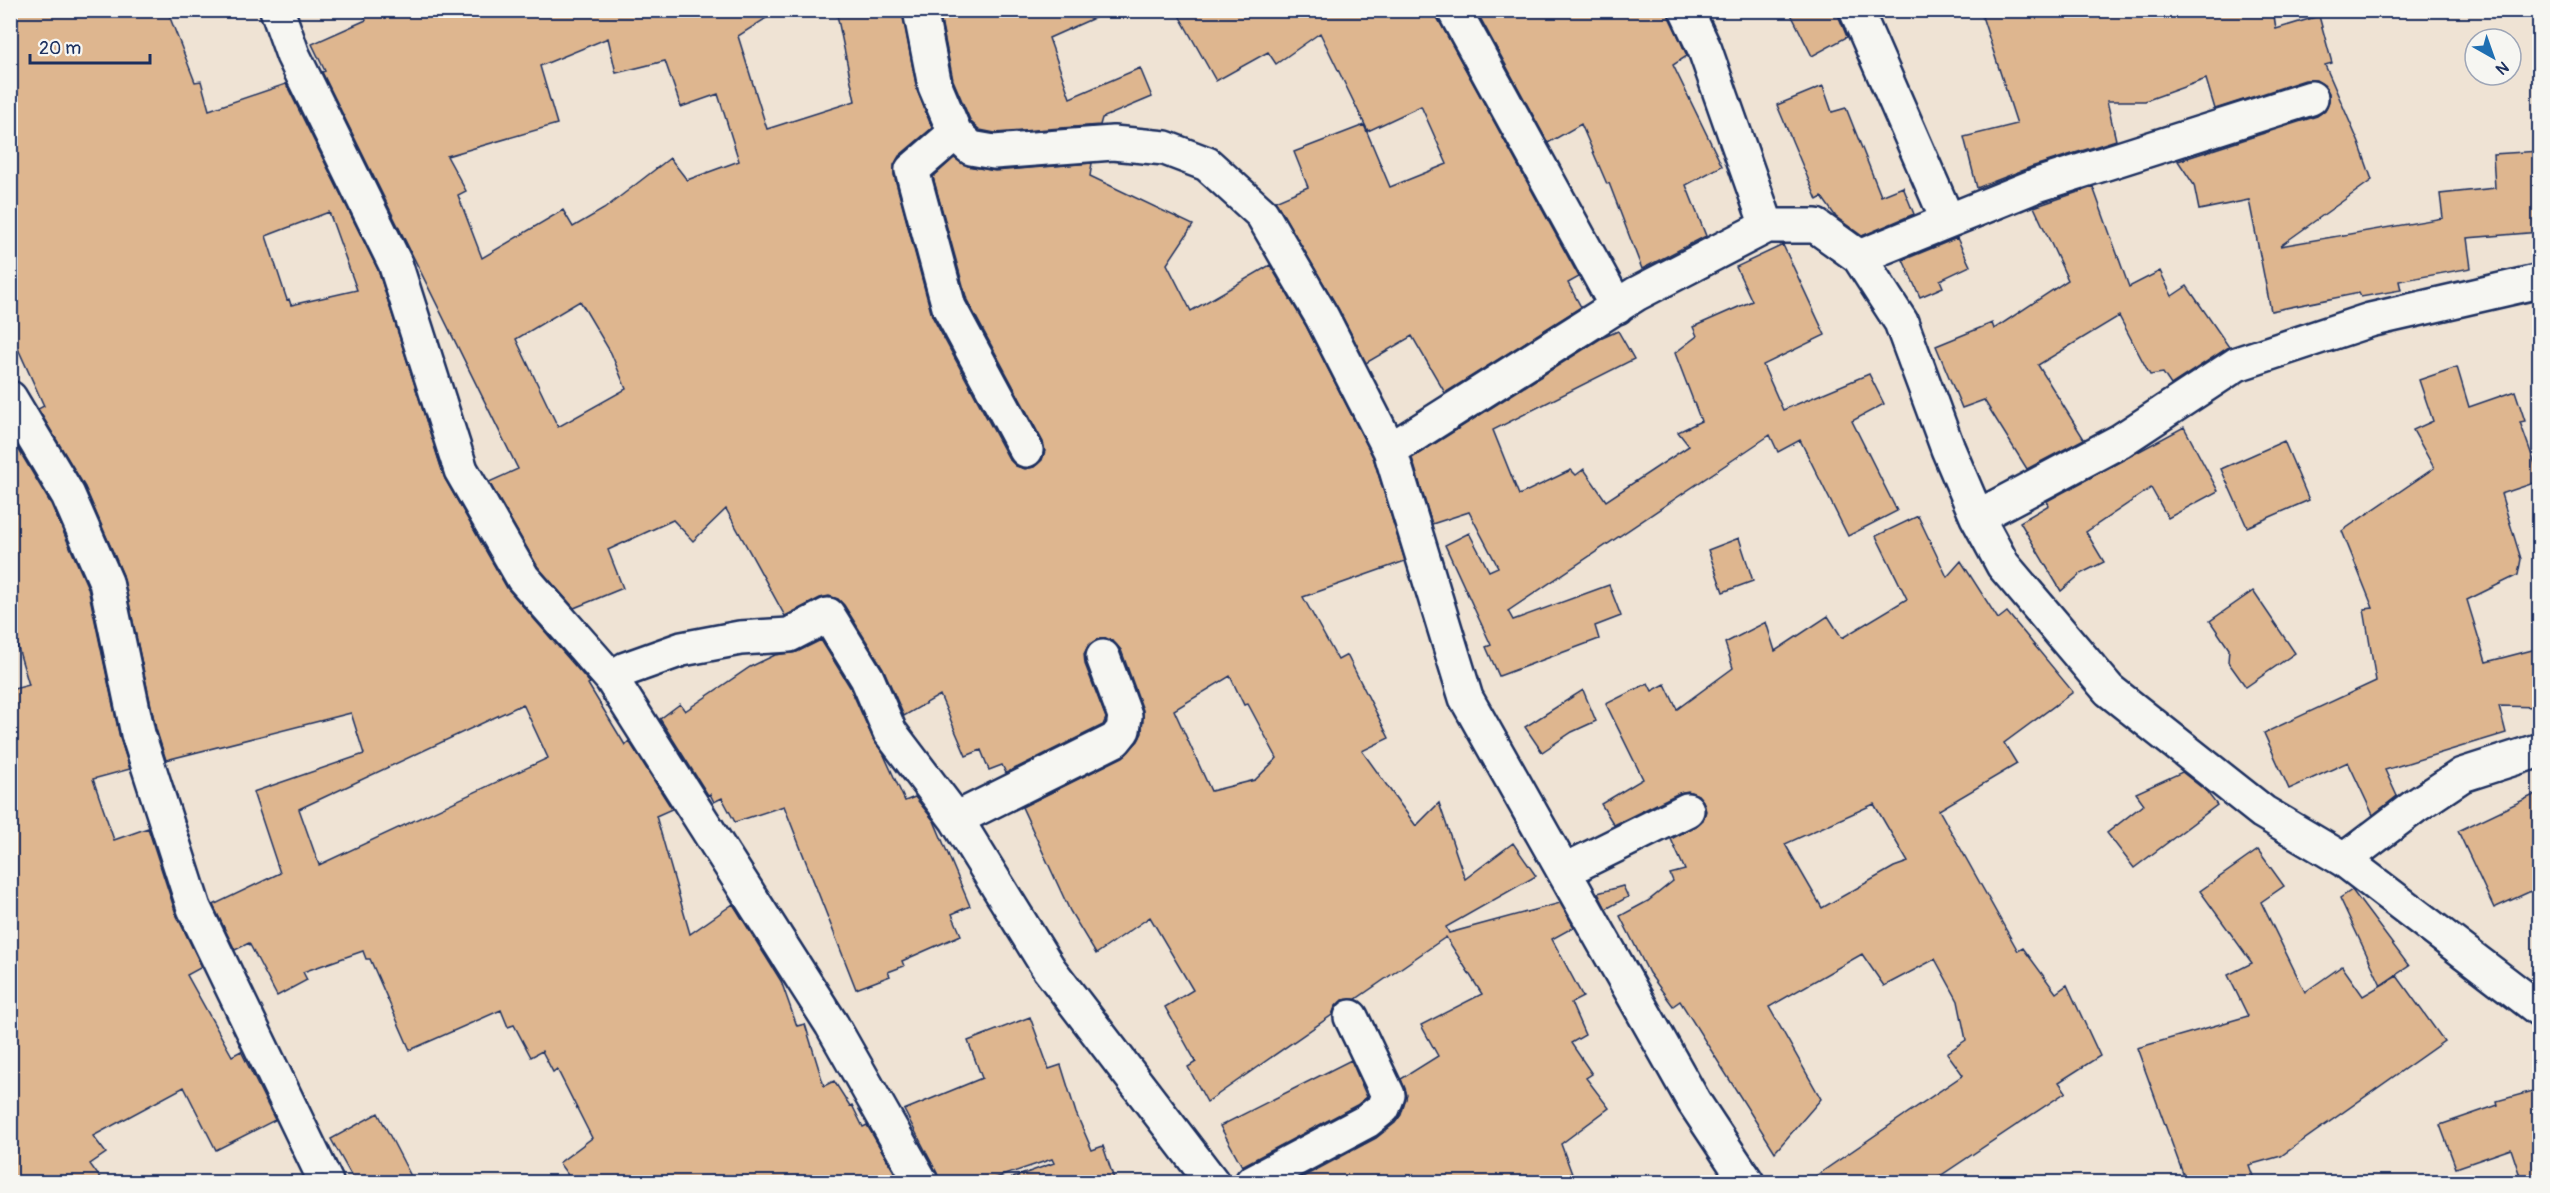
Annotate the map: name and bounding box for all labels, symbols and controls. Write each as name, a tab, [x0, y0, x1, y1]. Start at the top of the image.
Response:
scale bar	[30, 27, 150, 65]
north arrow	[2463, 27, 2523, 87]
text: 20 m	[39, 37, 81, 60]
text: N	[2491, 57, 2513, 79]

